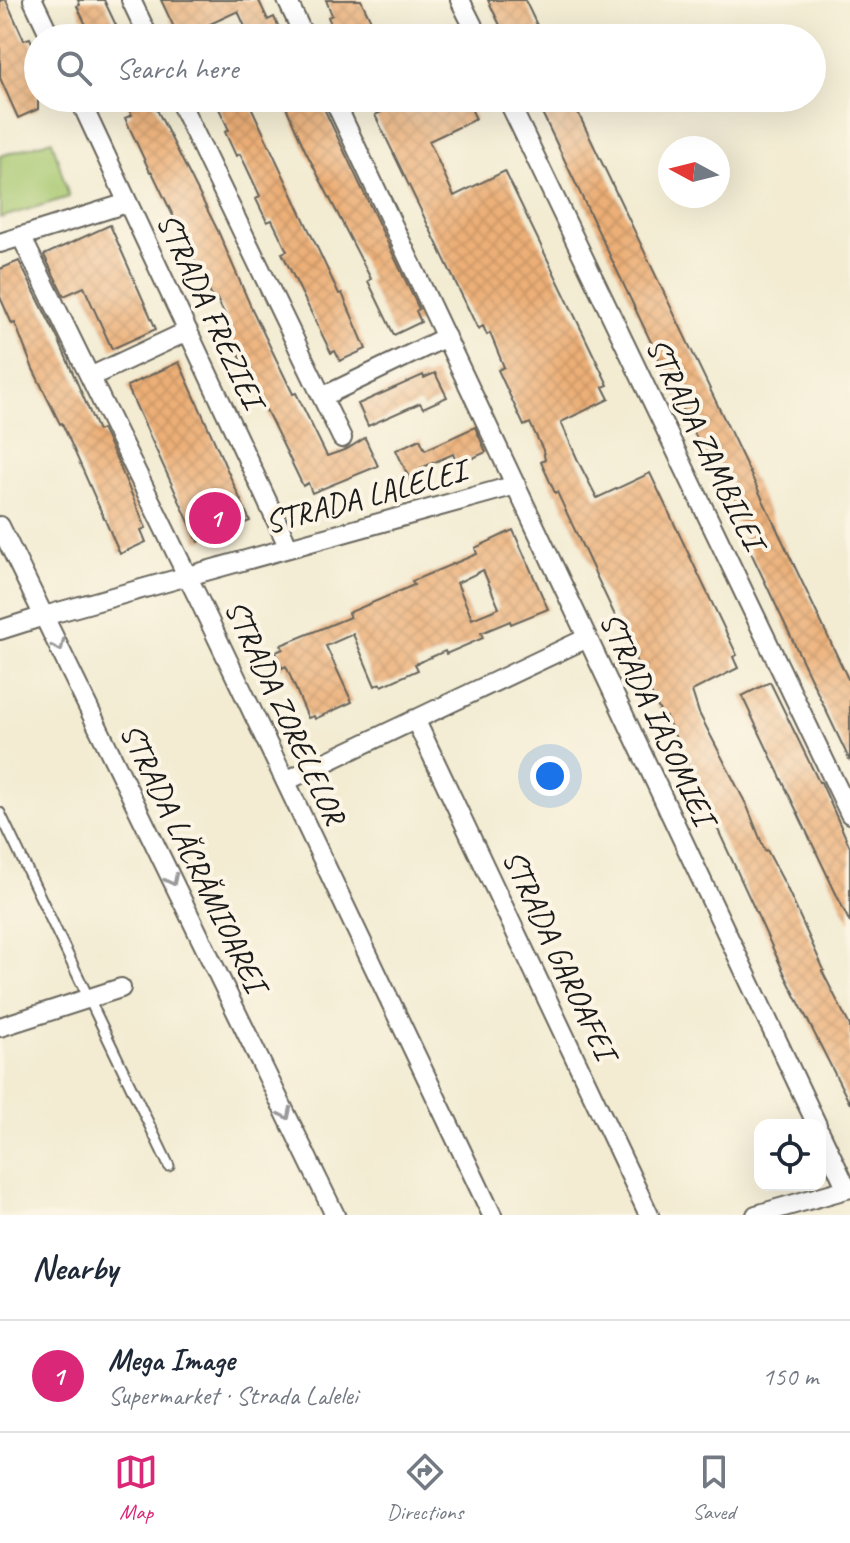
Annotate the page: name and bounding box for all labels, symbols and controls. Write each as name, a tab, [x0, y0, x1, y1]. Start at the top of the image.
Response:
search box	[24, 24, 826, 112]
icon: search	[52, 46, 96, 90]
text: Search here	[116, 49, 238, 87]
north arrow	[658, 136, 730, 208]
street label: STRADA FREZIEI	[148, 206, 276, 420]
street label: STRADA ZAMBILEI	[637, 331, 777, 561]
street label: STRADA LALELEI	[261, 448, 476, 543]
pin: 1	[189, 488, 241, 548]
street label: STRADA ZORELELOR	[216, 593, 356, 833]
street label: STRADA IASOMIEI	[590, 605, 727, 837]
one-way arrow	[49, 638, 64, 653]
street label: STRADA LĂCRĂMIOAREI	[111, 716, 279, 1004]
your location	[530, 756, 570, 796]
street label: STRADA GAROAFEI	[493, 843, 629, 1072]
one-way arrow	[162, 872, 178, 887]
one-way arrow	[276, 1106, 292, 1121]
map controls	[754, 1119, 826, 1191]
button: locate	[754, 1119, 826, 1191]
text: Nearby	[32, 1246, 118, 1289]
text: Mega Image	[108, 1341, 235, 1379]
text: 1	[52, 1360, 64, 1393]
text: 150 m	[762, 1360, 818, 1393]
text: Supermarket · Strada Lalelei	[108, 1379, 358, 1412]
tab: Map	[114, 1450, 158, 1526]
tab: Directions	[387, 1450, 463, 1526]
tab: Saved	[692, 1450, 736, 1526]

